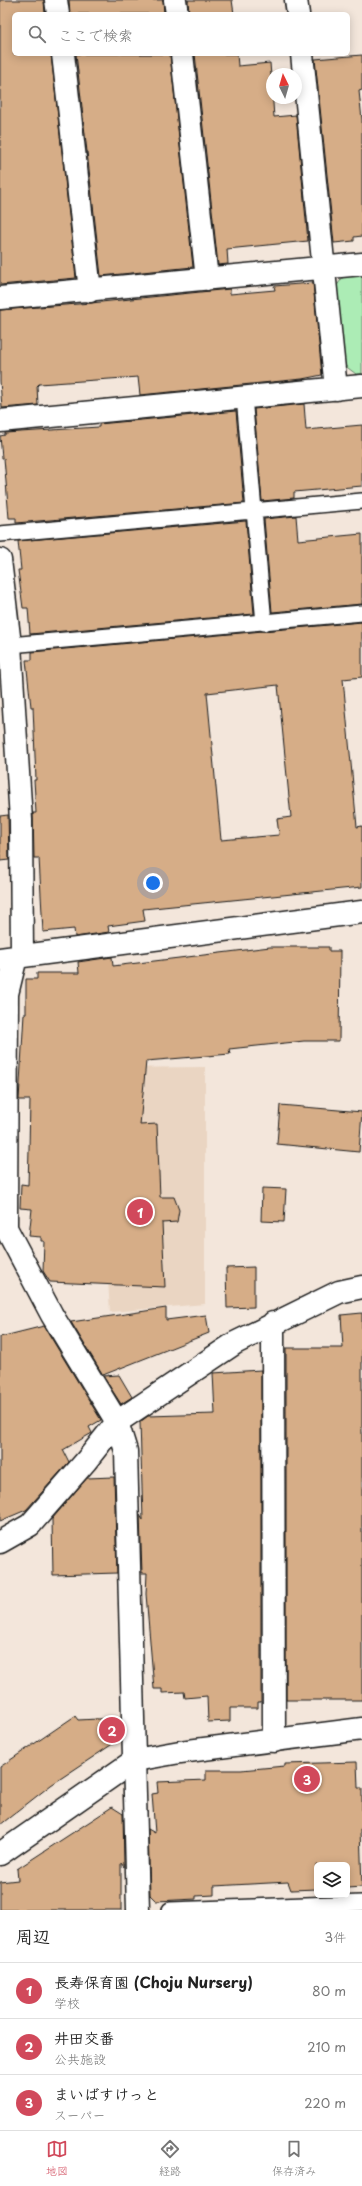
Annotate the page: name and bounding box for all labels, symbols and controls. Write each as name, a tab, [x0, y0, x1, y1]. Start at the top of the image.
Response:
search box	[12, 12, 350, 56]
icon: search	[26, 23, 48, 45]
text: ここで検索	[58, 23, 133, 46]
north arrow	[266, 68, 302, 104]
your location	[143, 873, 163, 893]
pin: 1	[127, 1197, 153, 1227]
pin: 2	[99, 1715, 125, 1745]
pin: 3	[294, 1764, 320, 1794]
map controls	[314, 1862, 350, 1898]
button: layers	[314, 1862, 350, 1898]
text: 周辺	[16, 1923, 50, 1949]
text: 3件	[324, 1927, 346, 1946]
text: 長寿保育園 (Choju Nursery)	[54, 1970, 253, 1993]
text: 1	[26, 1981, 32, 2000]
text: 80 m	[312, 1981, 346, 2000]
text: 学校	[54, 1993, 80, 2012]
text: 井田交番	[54, 2026, 114, 2049]
text: 2	[24, 2037, 34, 2056]
text: 210 m	[307, 2037, 346, 2056]
text: 公共施設	[54, 2049, 106, 2068]
text: まいばすけっと	[54, 2082, 159, 2105]
text: 3	[25, 2093, 33, 2112]
text: 220 m	[304, 2093, 346, 2112]
text: スーパー	[54, 2105, 105, 2124]
tab: 地図	[46, 2138, 68, 2179]
tab: 経路	[159, 2138, 181, 2179]
tab: 保存済み	[272, 2138, 316, 2179]

